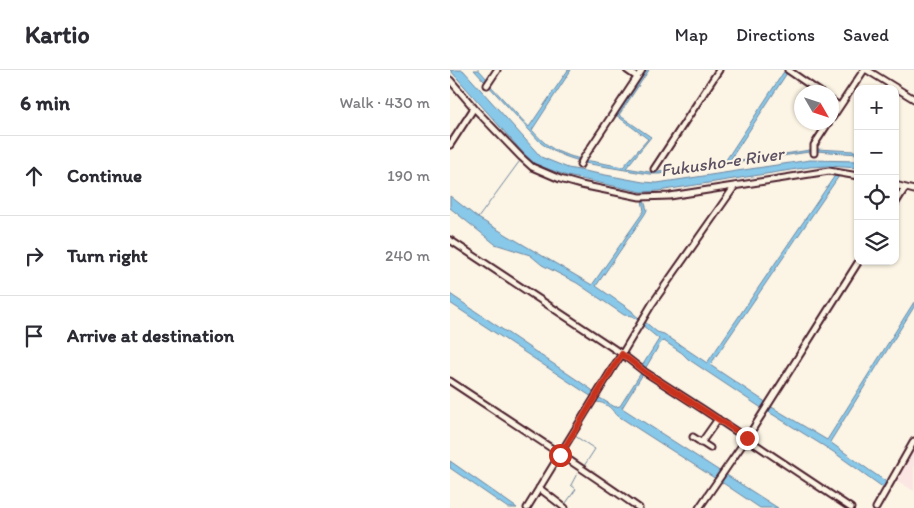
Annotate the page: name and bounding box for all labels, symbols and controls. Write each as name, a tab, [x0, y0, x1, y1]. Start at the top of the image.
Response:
text: Kartio	[25, 20, 90, 49]
text: Map	[675, 24, 708, 46]
text: Directions	[736, 24, 815, 46]
text: Saved	[843, 24, 889, 46]
north arrow	[794, 85, 839, 130]
map controls	[854, 85, 899, 265]
button: +	[854, 85, 899, 130]
text: 6 min	[20, 90, 70, 115]
text: Walk · 430 m	[340, 93, 430, 112]
button: −	[854, 130, 899, 175]
water label: Fukusho-e River	[659, 142, 787, 182]
icon: ahead	[20, 162, 48, 190]
text: Continue	[67, 164, 142, 187]
text: 190 m	[387, 166, 430, 185]
button: locate	[854, 175, 899, 220]
button: layers	[854, 220, 899, 265]
icon: right	[20, 242, 48, 270]
text: Turn right	[67, 244, 148, 267]
text: 240 m	[385, 246, 430, 265]
icon: arrive	[20, 322, 48, 350]
text: Arrive at destination	[67, 324, 234, 347]
route end	[736, 427, 759, 450]
route start	[549, 444, 572, 467]

